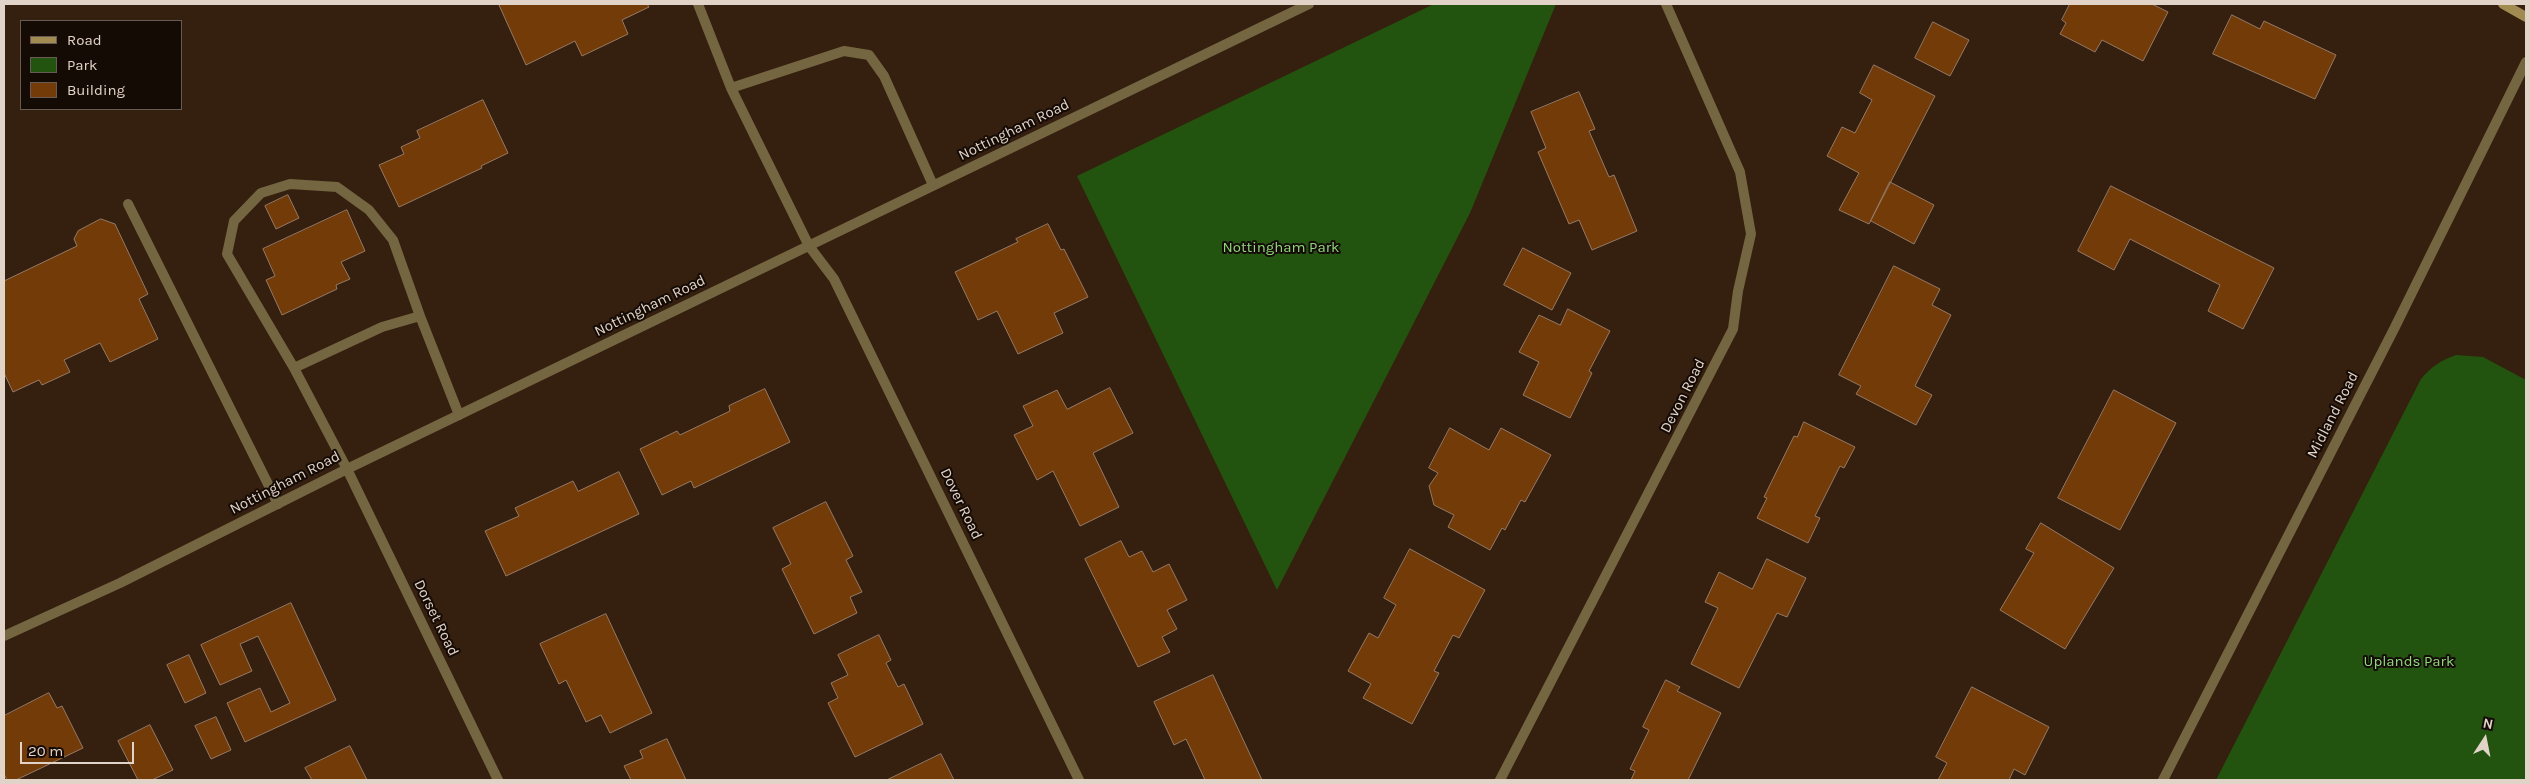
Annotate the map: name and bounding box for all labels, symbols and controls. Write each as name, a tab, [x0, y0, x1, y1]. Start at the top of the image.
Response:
legend	[20, 20, 182, 110]
text: Road	[67, 31, 102, 49]
text: Park	[67, 56, 97, 74]
text: Building	[67, 81, 125, 99]
street label: Nottingham Road	[956, 95, 1072, 165]
park label: Nottingham Park	[1222, 239, 1340, 257]
street label: Nottingham Road	[592, 271, 708, 341]
street label: Devon Road	[1657, 356, 1709, 436]
street label: Midland Road	[2304, 369, 2362, 461]
street label: Nottingham Road	[227, 447, 343, 519]
street label: Dover Road	[936, 466, 986, 542]
street label: Dorset Road	[410, 577, 462, 659]
park label: Uplands Park	[2364, 653, 2454, 671]
north arrow	[2460, 714, 2510, 764]
text: N	[2481, 714, 2495, 733]
scale bar	[22, 732, 136, 764]
text: 20 m	[28, 742, 63, 760]

